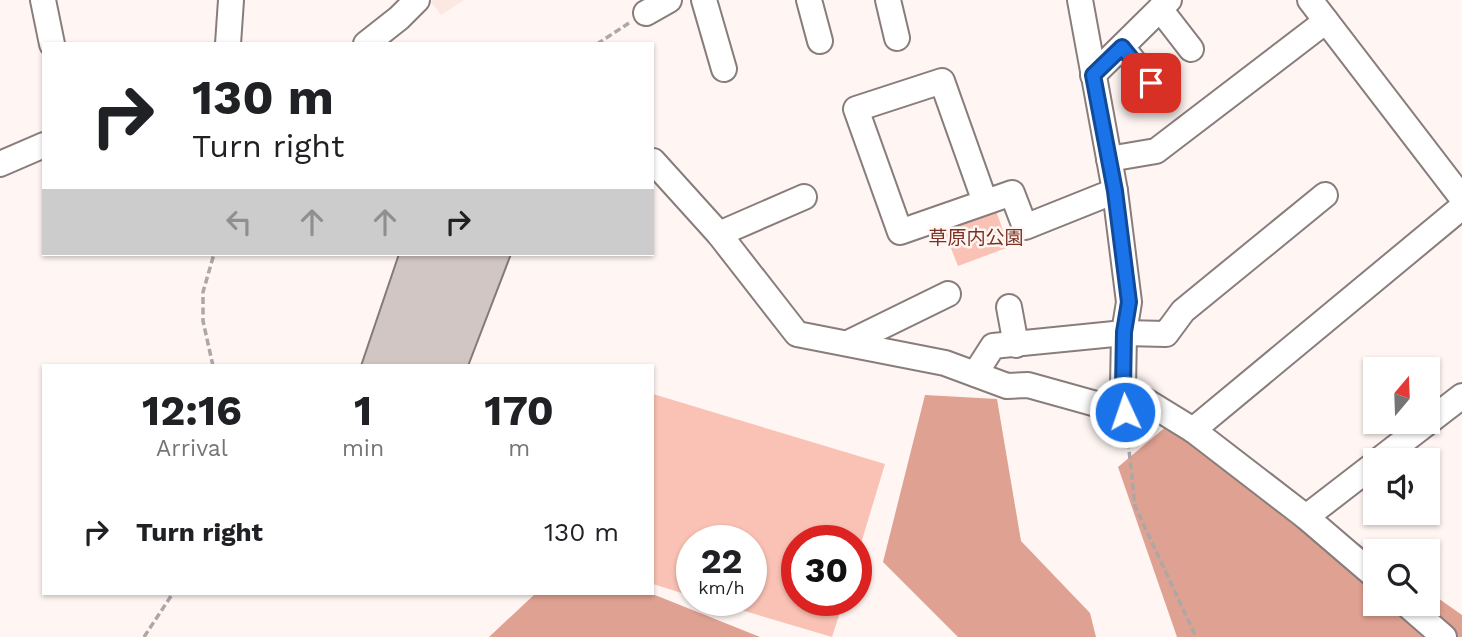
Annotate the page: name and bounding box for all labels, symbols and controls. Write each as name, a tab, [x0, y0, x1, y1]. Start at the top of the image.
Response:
pin	[1121, 53, 1181, 113]
icon: arrive	[1132, 64, 1170, 102]
text: 130 m	[192, 68, 334, 126]
icon: right	[77, 70, 168, 161]
text: Turn right	[192, 127, 344, 165]
icon: left	[220, 203, 258, 241]
icon: ahead	[293, 203, 331, 241]
icon: ahead	[366, 203, 404, 241]
icon: right	[439, 203, 477, 241]
park label: 草原内公園	[928, 226, 1024, 249]
north arrow	[1363, 357, 1440, 434]
map controls	[1363, 357, 1440, 616]
position arrow	[1088, 375, 1162, 449]
text: 12:16	[142, 386, 242, 435]
text: 1	[354, 386, 372, 435]
text: 170	[484, 386, 554, 435]
text: Arrival	[156, 435, 228, 462]
text: min	[342, 435, 384, 462]
text: m	[508, 435, 530, 462]
button: sound	[1363, 448, 1440, 525]
icon: right	[77, 513, 115, 551]
text: Turn right	[136, 517, 263, 547]
text: 130 m	[544, 517, 619, 547]
speed limit sign: 30	[781, 525, 872, 616]
button: search	[1363, 539, 1440, 616]
text: 22	[701, 540, 742, 582]
text: km/h	[698, 577, 745, 598]

